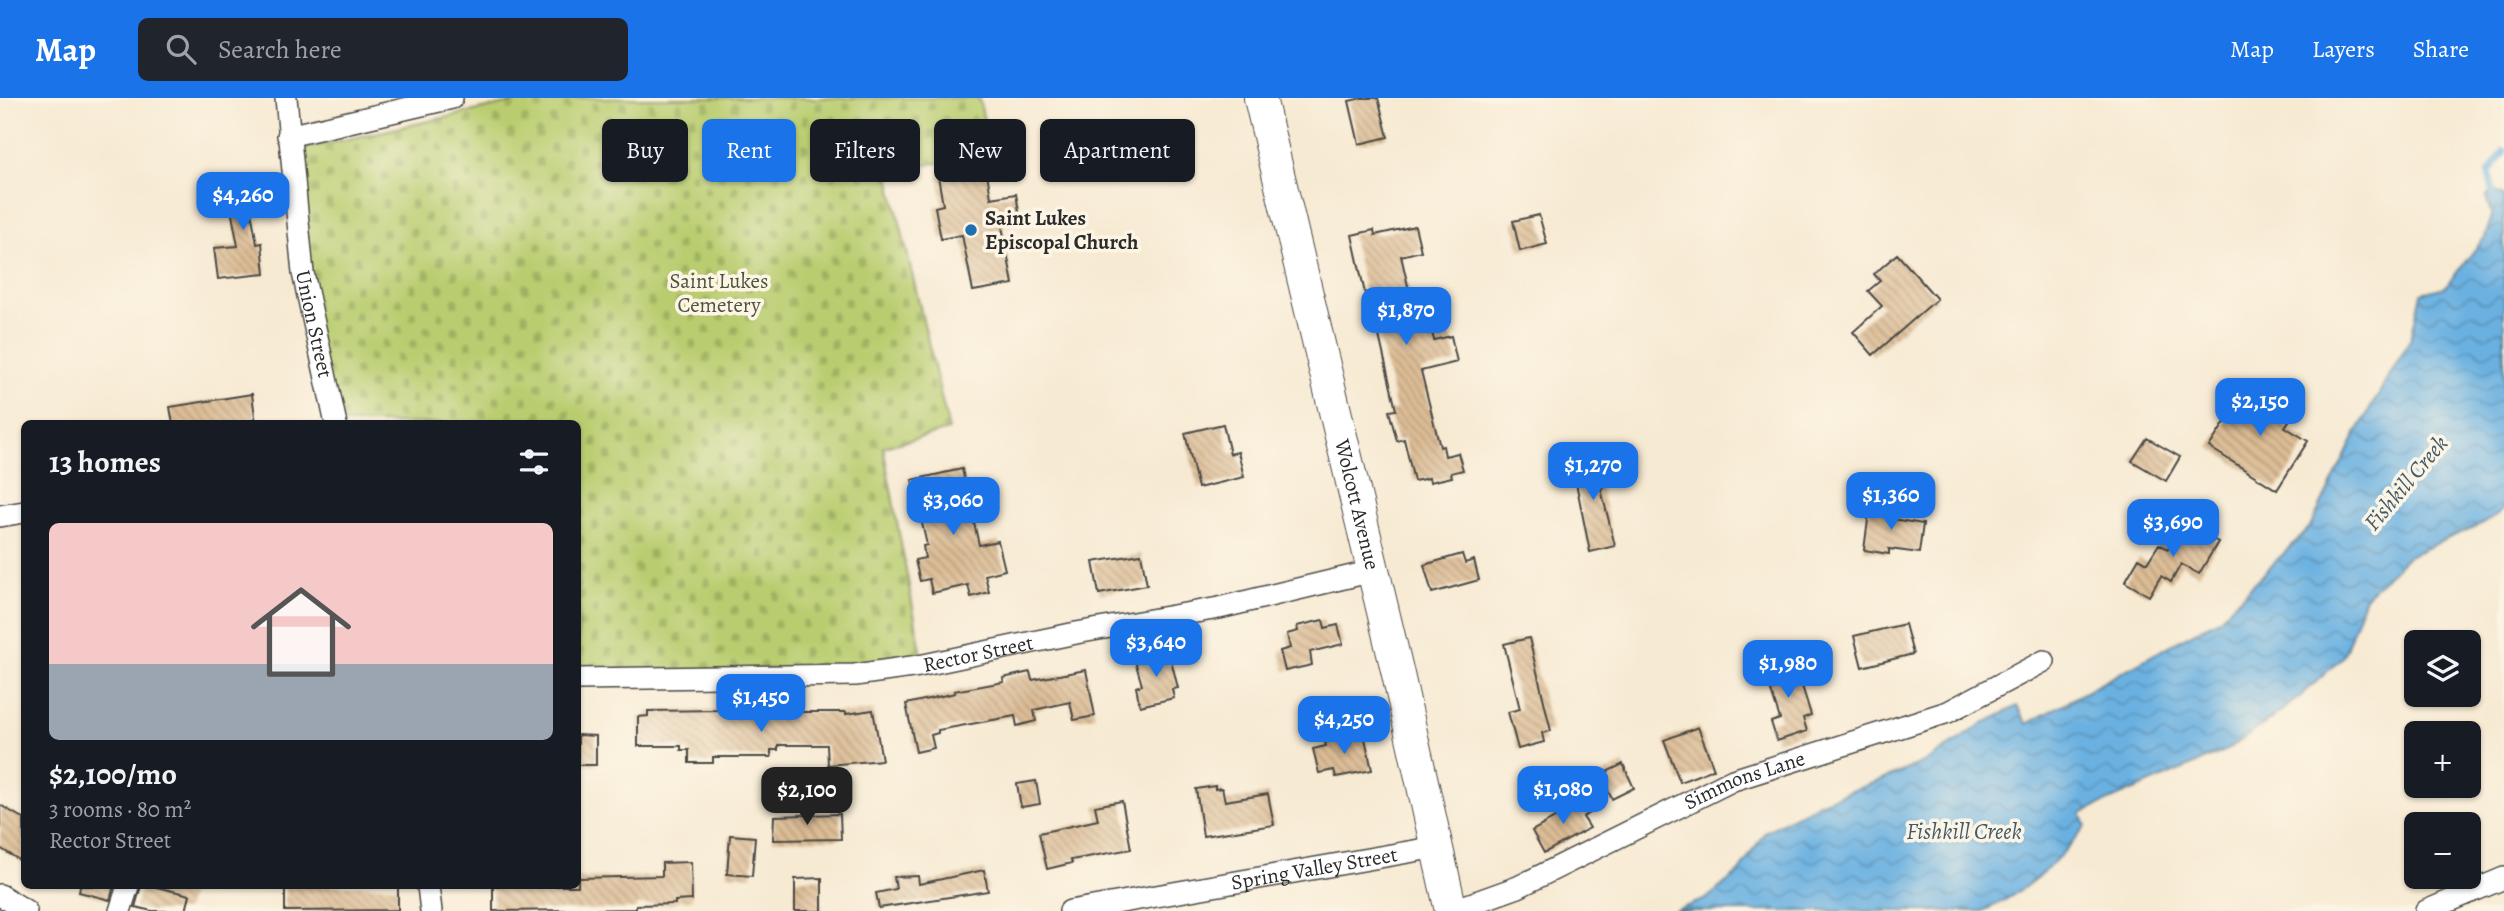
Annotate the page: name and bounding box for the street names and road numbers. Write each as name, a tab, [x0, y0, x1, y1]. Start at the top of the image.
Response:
street label: Union Street	[289, 268, 339, 380]
street label: Wolcott Avenue	[1328, 435, 1387, 573]
street label: Rector Street	[920, 628, 1036, 679]
street label: Simmons Lane	[1679, 744, 1808, 816]
street label: Spring Valley Street	[1229, 840, 1400, 897]

